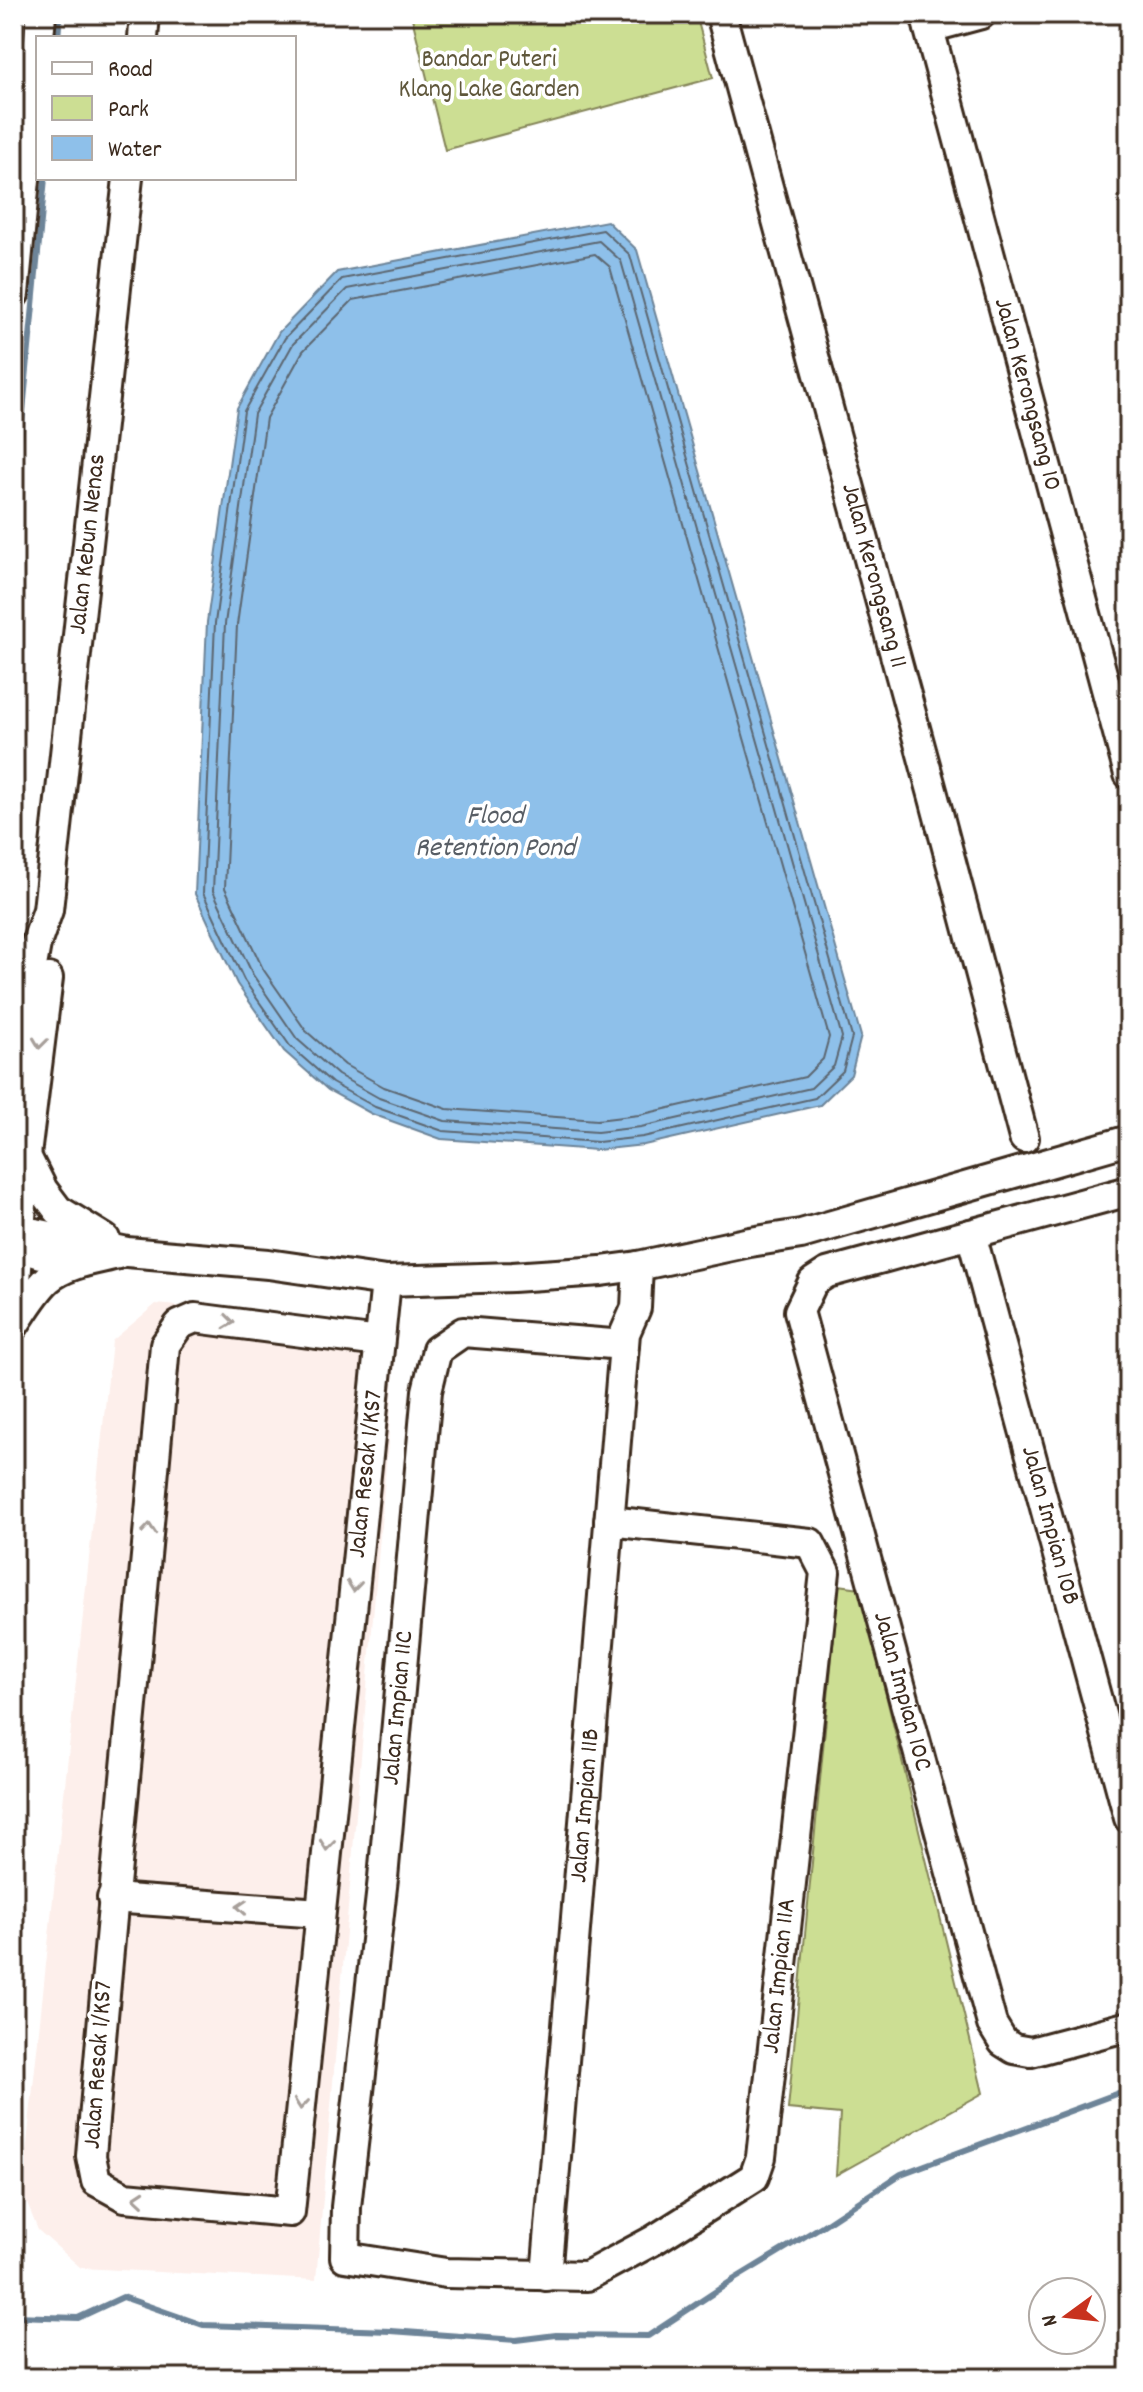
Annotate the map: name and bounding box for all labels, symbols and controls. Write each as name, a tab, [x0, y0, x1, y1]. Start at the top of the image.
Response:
legend	[36, 36, 296, 180]
park label: Bandar Puteri Klang Lake Garden	[398, 42, 580, 109]
text: Road	[108, 54, 153, 88]
text: Park	[108, 94, 149, 128]
text: Water	[108, 134, 161, 168]
street label: Jalan Kerongsang 10	[984, 294, 1071, 495]
street label: Jalan Kebun Nenas	[60, 452, 116, 636]
street label: Jalan Kerongsang 11	[831, 479, 916, 672]
water label: Flood Retention Pond	[415, 798, 579, 870]
one-way arrow	[31, 1037, 48, 1050]
one-way arrow	[223, 1314, 236, 1331]
street label: Jalan Resak 1/KS7	[339, 1388, 393, 1560]
street label: Jalan Impian 10B	[1011, 1442, 1089, 1609]
one-way arrow	[140, 1522, 157, 1535]
one-way arrow	[345, 1580, 362, 1593]
street label: Jalan Impian 10C	[863, 1608, 941, 1775]
street label: Jalan Impian 11C	[373, 1629, 424, 1787]
street label: Jalan Impian 11B	[561, 1727, 610, 1884]
one-way arrow	[318, 1839, 335, 1852]
street label: Jalan Impian 11A	[753, 1896, 807, 2056]
one-way arrow	[235, 1899, 248, 1916]
street label: Jalan Resak 1/KS7	[75, 1980, 123, 2150]
one-way arrow	[292, 2098, 309, 2111]
one-way arrow	[132, 2190, 145, 2207]
north arrow	[1027, 2276, 1107, 2356]
text: N	[1035, 2311, 1067, 2330]

